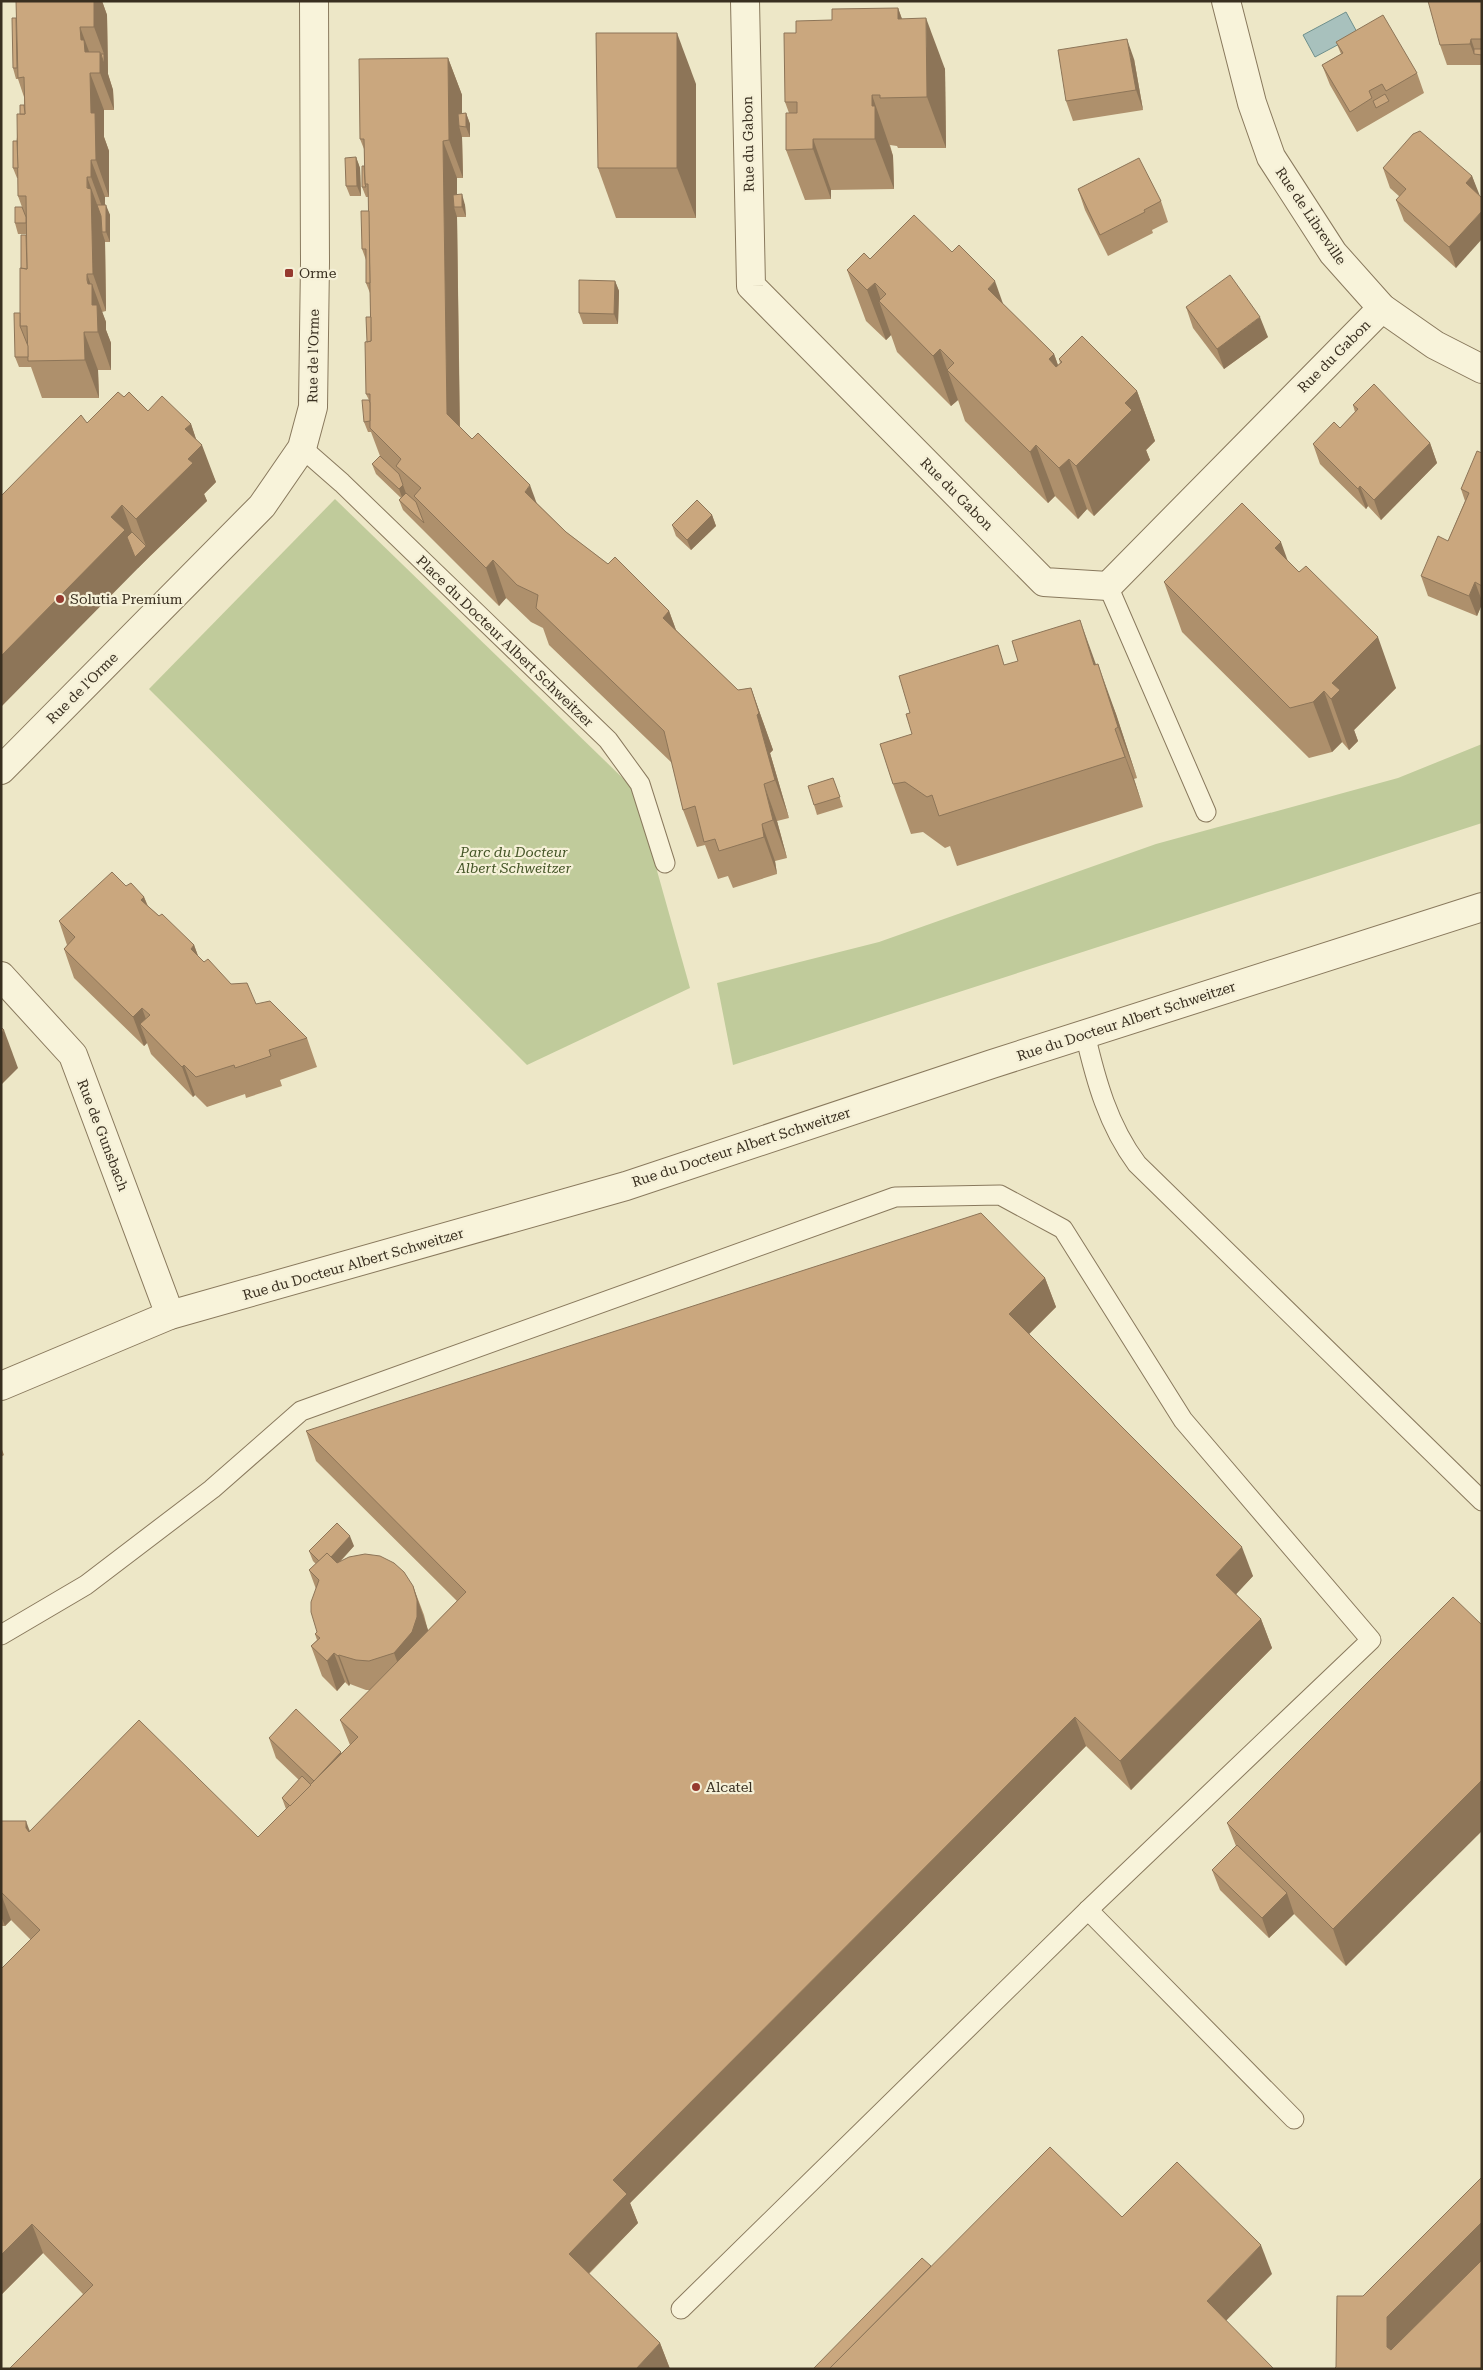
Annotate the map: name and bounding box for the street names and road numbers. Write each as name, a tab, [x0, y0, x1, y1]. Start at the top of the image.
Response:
street label: Rue du Gabon	[739, 96, 757, 192]
street label: Rue de Libreville	[1273, 164, 1350, 268]
street label: Rue de l'Orme	[304, 309, 322, 403]
street label: Rue du Gabon	[1294, 316, 1374, 396]
street label: Rue du Gabon	[917, 454, 997, 534]
street label: Place du Docteur Albert Schweitzer	[413, 552, 597, 730]
street label: Rue de l'Orme	[43, 649, 121, 727]
street label: Rue du Docteur Albert Schweitzer	[1015, 978, 1238, 1064]
street label: Rue de Gunsbach	[74, 1077, 132, 1193]
street label: Rue du Docteur Albert Schweitzer	[630, 1104, 853, 1190]
street label: Rue du Docteur Albert Schweitzer	[241, 1225, 466, 1303]

